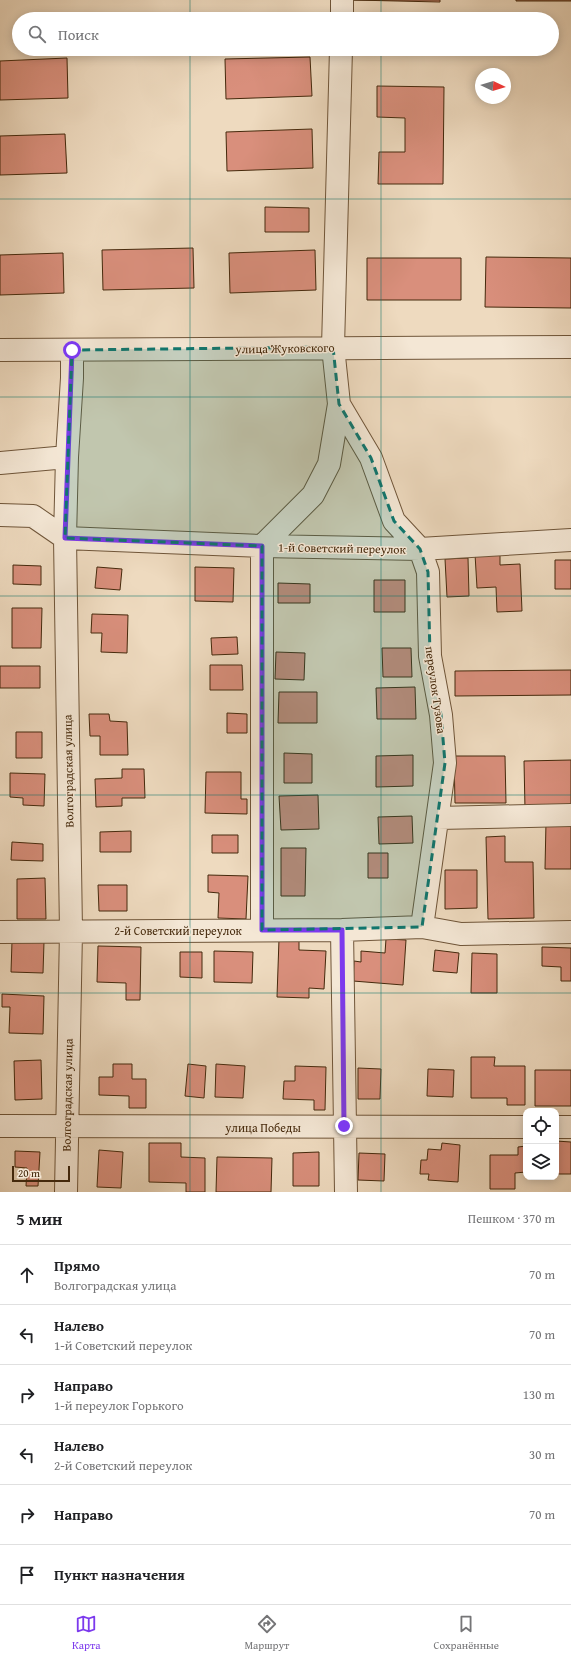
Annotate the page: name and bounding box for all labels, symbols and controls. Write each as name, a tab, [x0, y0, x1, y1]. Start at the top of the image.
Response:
search box	[12, 12, 559, 56]
icon: search	[26, 23, 48, 45]
text: Поиск	[58, 24, 99, 45]
north arrow	[475, 68, 511, 104]
street label: улица Жуковского	[234, 339, 335, 357]
route start	[63, 341, 81, 359]
street label: 1-й Советский переулок	[278, 538, 407, 558]
street label: переулок Тузова	[421, 645, 451, 735]
street label: Волгоградская улица	[59, 714, 77, 828]
street label: 2-й Советский переулок	[114, 922, 243, 939]
street label: Волгоградская улица	[58, 1038, 76, 1152]
map controls	[523, 1108, 559, 1180]
button: locate	[523, 1108, 559, 1144]
route end	[335, 1117, 353, 1135]
street label: улица Победы	[224, 1119, 301, 1136]
button: layers	[523, 1144, 559, 1180]
scale bar	[12, 1164, 70, 1183]
text: 20 m	[18, 1165, 40, 1181]
text: 5 мин	[16, 1206, 62, 1231]
text: Пешком · 370 m	[468, 1209, 555, 1228]
text: Прямо	[54, 1255, 100, 1276]
icon: ahead	[16, 1264, 38, 1286]
text: 70 m	[529, 1265, 555, 1284]
text: Волгоградская улица	[54, 1276, 176, 1295]
text: Налево	[54, 1315, 104, 1336]
icon: left	[16, 1324, 38, 1346]
text: 70 m	[529, 1325, 555, 1344]
text: 1-й Советский переулок	[54, 1336, 192, 1355]
text: Направо	[54, 1375, 113, 1396]
icon: right	[16, 1384, 38, 1406]
text: 130 m	[523, 1385, 555, 1404]
text: 1-й переулок Горького	[54, 1396, 184, 1415]
text: Налево	[54, 1435, 104, 1456]
icon: left	[16, 1444, 38, 1466]
text: 30 m	[529, 1445, 555, 1464]
text: 2-й Советский переулок	[54, 1456, 192, 1475]
icon: right	[16, 1504, 38, 1526]
text: Направо	[54, 1504, 113, 1525]
text: 70 m	[529, 1505, 555, 1524]
icon: arrive	[16, 1564, 38, 1586]
text: Пункт назначения	[54, 1564, 185, 1585]
tab: Карта	[72, 1613, 100, 1653]
tab: Маршрут	[244, 1613, 289, 1653]
tab: Сохранённые	[433, 1613, 499, 1653]

